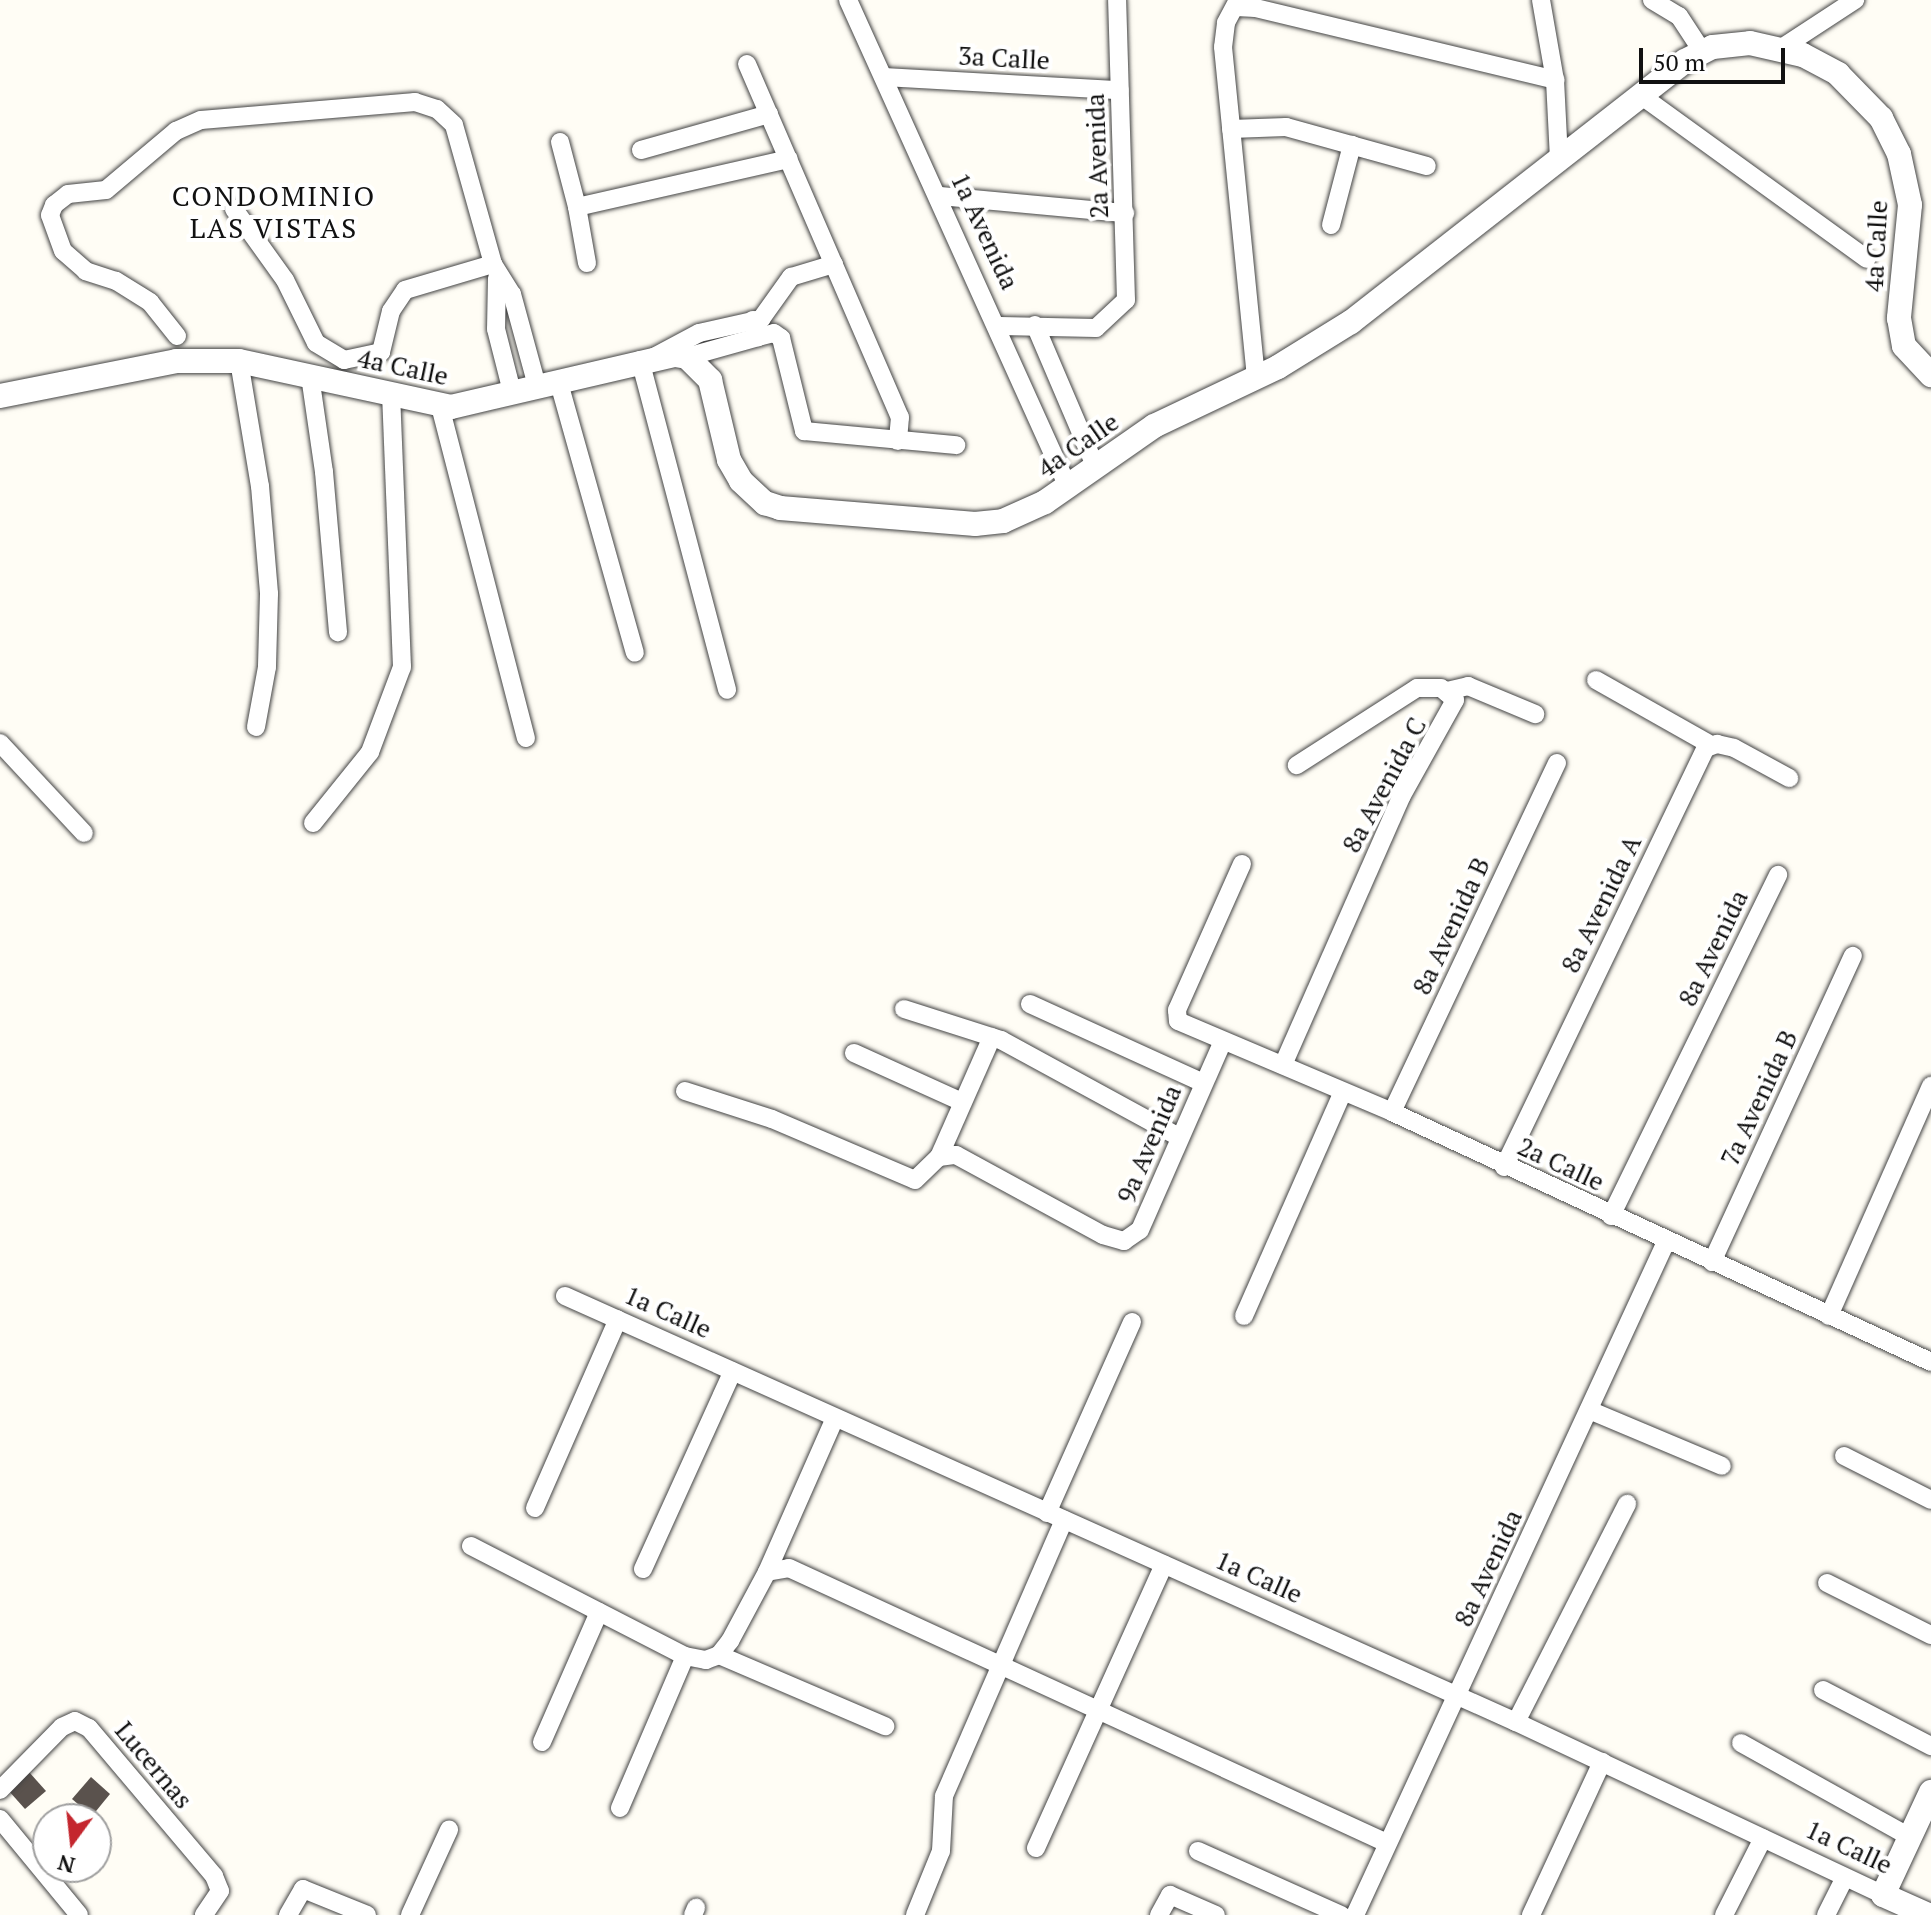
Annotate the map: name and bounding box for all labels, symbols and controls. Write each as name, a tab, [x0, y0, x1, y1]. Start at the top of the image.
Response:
scale bar	[1643, 32, 1789, 82]
street label: 3a Calle	[957, 40, 1051, 76]
text: 50 m	[1653, 46, 1705, 78]
street label: 2a Avenida	[1079, 93, 1115, 219]
street label: 1a Avenida	[944, 167, 1026, 295]
district label: CONDOMINIO LAS VISTAS	[172, 179, 376, 245]
street label: 4a Calle	[1858, 199, 1894, 293]
street label: 4a Calle	[355, 342, 451, 392]
street label: 4a Calle	[1031, 406, 1125, 484]
street label: 8a Avenida C	[1335, 712, 1433, 858]
street label: 8a Avenida A	[1554, 830, 1648, 978]
street label: 8a Avenida B	[1406, 852, 1496, 1000]
street label: 8a Avenida	[1671, 885, 1755, 1011]
street label: 7a Avenida B	[1714, 1025, 1804, 1171]
street label: 9a Avenida	[1110, 1080, 1188, 1208]
street label: 2a Calle	[1513, 1130, 1609, 1198]
street label: 1a Calle	[620, 1279, 716, 1345]
street label: 8a Avenida	[1447, 1504, 1529, 1632]
street label: 1a Calle	[1211, 1544, 1307, 1610]
street label: Lucernas	[109, 1715, 199, 1815]
north arrow	[32, 1803, 112, 1883]
street label: 1a Calle	[1801, 1813, 1897, 1881]
text: N	[54, 1849, 78, 1881]

